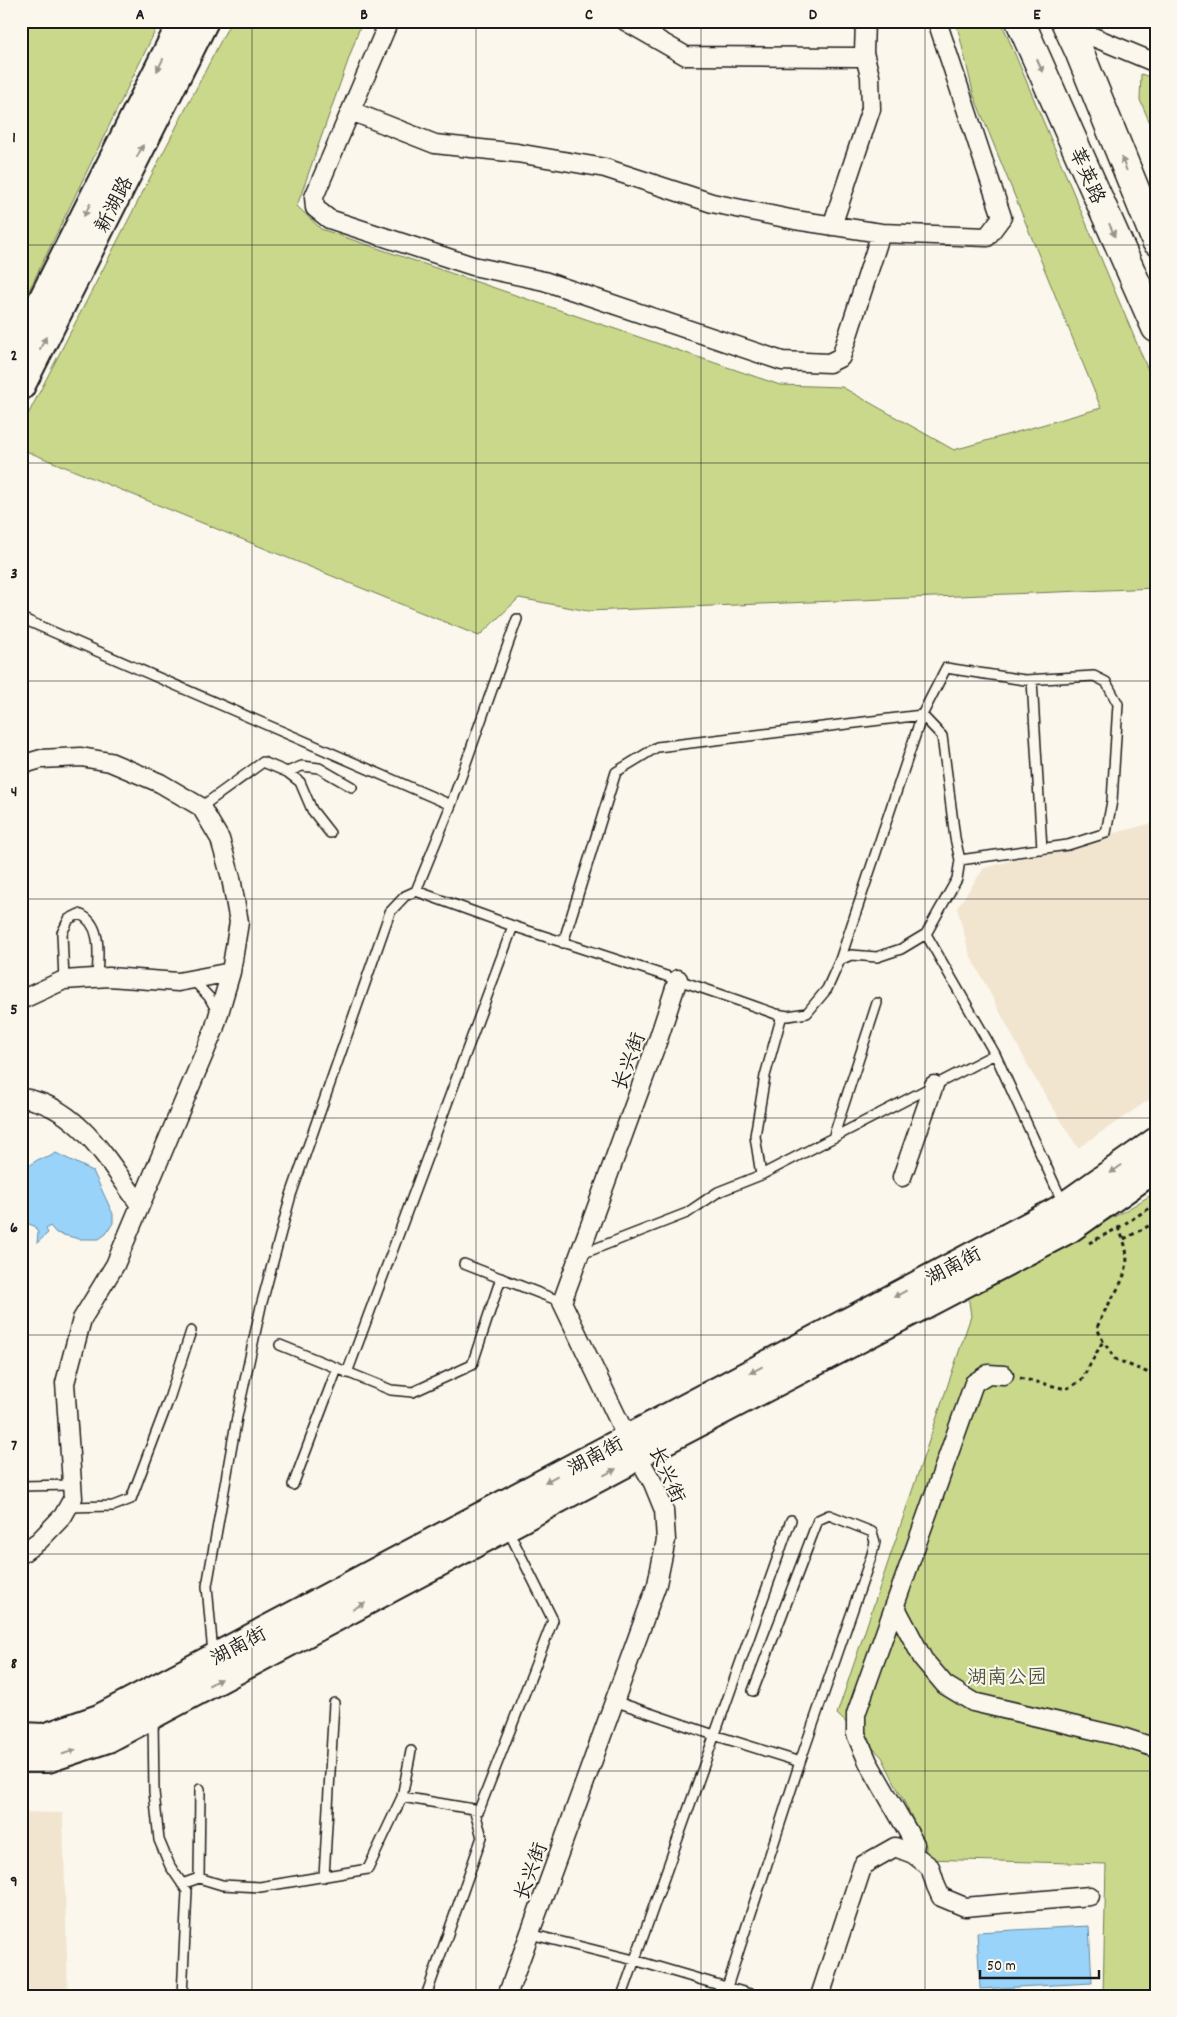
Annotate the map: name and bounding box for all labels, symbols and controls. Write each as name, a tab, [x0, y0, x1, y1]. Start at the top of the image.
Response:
text: A	[136, 4, 145, 27]
text: B	[360, 4, 368, 27]
text: C	[585, 4, 593, 27]
text: D	[809, 4, 818, 27]
text: E	[1033, 4, 1041, 27]
one-way arrow	[156, 58, 164, 72]
one-way arrow	[1036, 59, 1044, 73]
text: 1	[12, 127, 16, 150]
street label: 莘英路	[1060, 143, 1111, 210]
one-way arrow	[136, 144, 144, 158]
one-way arrow	[1120, 156, 1128, 171]
street label: 新湖路	[90, 171, 142, 238]
one-way arrow	[83, 203, 91, 217]
one-way arrow	[1109, 223, 1117, 237]
one-way arrow	[39, 336, 47, 351]
text: 2	[11, 345, 18, 368]
text: 3	[10, 563, 18, 586]
text: 4	[11, 781, 17, 804]
text: 5	[10, 999, 18, 1022]
street label: 长兴街	[607, 1029, 654, 1095]
one-way arrow	[1109, 1164, 1123, 1174]
text: 6	[10, 1217, 18, 1240]
street label: 湖南街	[921, 1241, 987, 1294]
one-way arrow	[892, 1290, 907, 1298]
one-way arrow	[749, 1366, 763, 1374]
street label: 湖南街	[563, 1431, 629, 1484]
text: 7	[11, 1435, 17, 1458]
street label: 长兴街	[640, 1442, 690, 1508]
one-way arrow	[603, 1468, 618, 1476]
one-way arrow	[544, 1474, 557, 1483]
one-way arrow	[351, 1602, 366, 1610]
street label: 湖南街	[206, 1621, 272, 1674]
text: 8	[11, 1653, 18, 1676]
park label: 湖南公园	[967, 1665, 1047, 1693]
one-way arrow	[208, 1678, 222, 1686]
one-way arrow	[62, 1748, 77, 1756]
street label: 长兴街	[509, 1839, 556, 1905]
text: 9	[10, 1871, 18, 1894]
scale bar	[980, 1947, 1098, 1979]
text: 50 m	[987, 1956, 1016, 1978]

